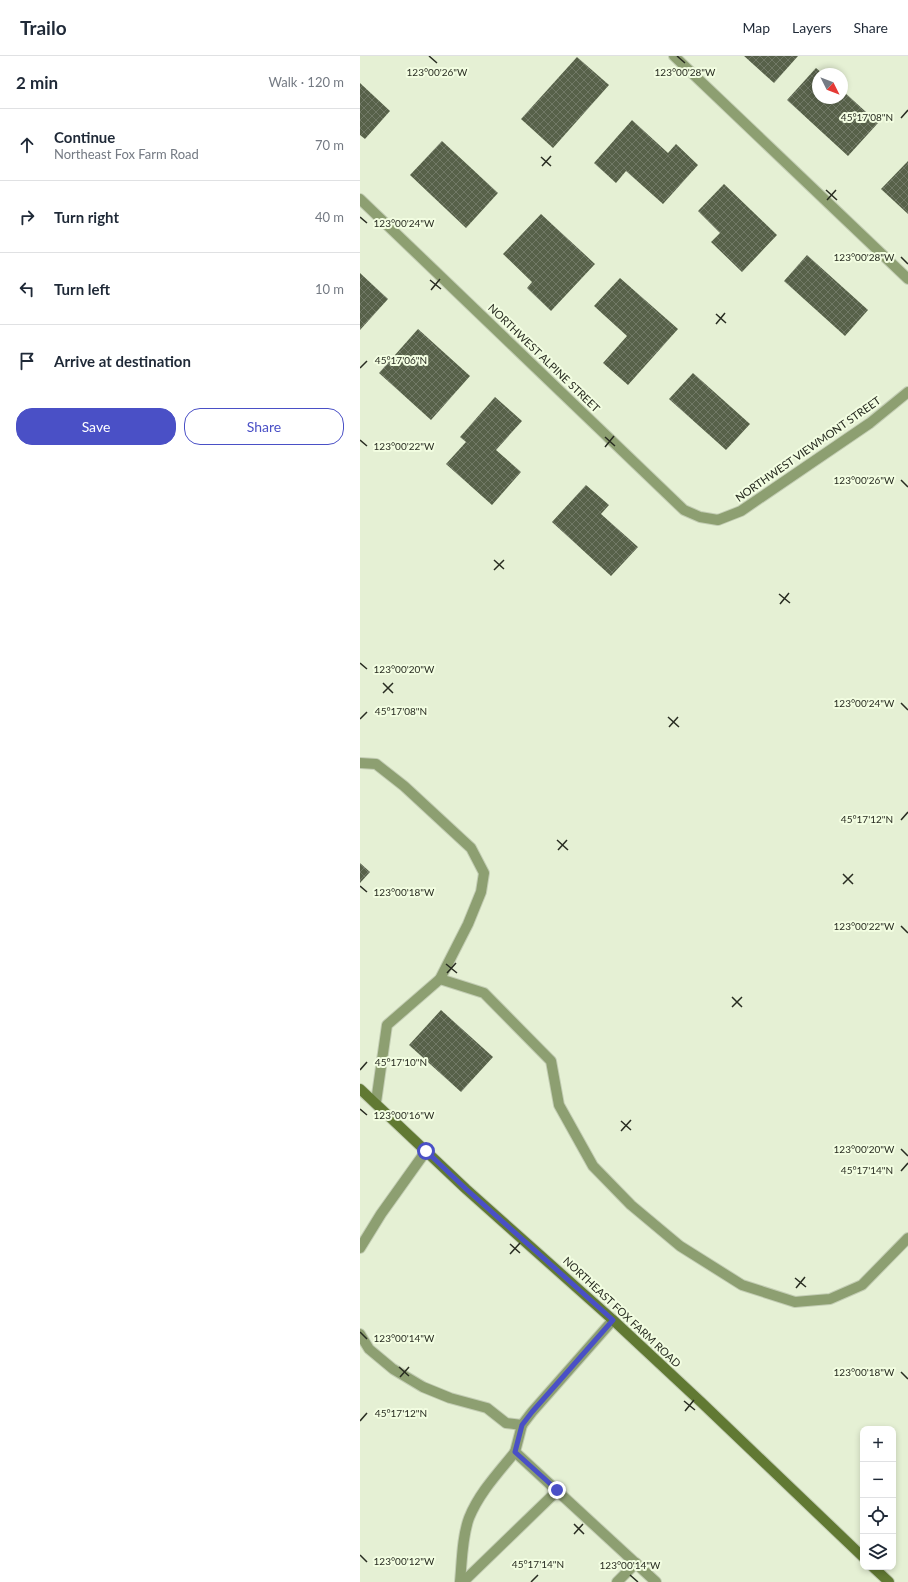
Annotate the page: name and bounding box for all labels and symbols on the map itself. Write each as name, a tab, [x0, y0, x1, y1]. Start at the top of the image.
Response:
text: 123°00'26"W	[407, 66, 468, 78]
text: 123°00'28"W	[655, 66, 716, 78]
north arrow	[812, 68, 848, 104]
text: 45°17'08"N	[841, 111, 893, 123]
text: 123°00'24"W	[374, 217, 435, 229]
text: 123°00'28"W	[834, 251, 895, 263]
street label: NORTHWEST ALPINE STREET	[486, 301, 603, 415]
text: 45°17'06"N	[375, 354, 427, 366]
street label: NORTHWEST VIEWMONT STREET	[733, 393, 883, 504]
text: 123°00'22"W	[374, 440, 435, 452]
text: 123°00'26"W	[834, 474, 895, 486]
text: 123°00'20"W	[374, 663, 435, 675]
text: 123°00'24"W	[834, 697, 895, 709]
text: 45°17'08"N	[375, 705, 427, 717]
text: 45°17'12"N	[841, 813, 893, 825]
text: 123°00'18"W	[374, 886, 435, 898]
text: 123°00'22"W	[834, 920, 895, 932]
text: 45°17'10"N	[375, 1056, 427, 1068]
text: 123°00'16"W	[374, 1109, 435, 1121]
route start	[417, 1142, 435, 1160]
text: 123°00'20"W	[834, 1143, 895, 1155]
text: 45°17'14"N	[841, 1164, 893, 1176]
street label: NORTHEAST FOX FARM ROAD	[561, 1254, 684, 1370]
text: 123°00'14"W	[374, 1332, 435, 1344]
text: 123°00'18"W	[834, 1366, 895, 1378]
text: 45°17'12"N	[375, 1407, 427, 1419]
route end	[548, 1481, 566, 1499]
text: 123°00'12"W	[374, 1555, 435, 1567]
text: 45°17'14"N	[512, 1558, 564, 1570]
text: 123°00'14"W	[600, 1559, 661, 1571]

